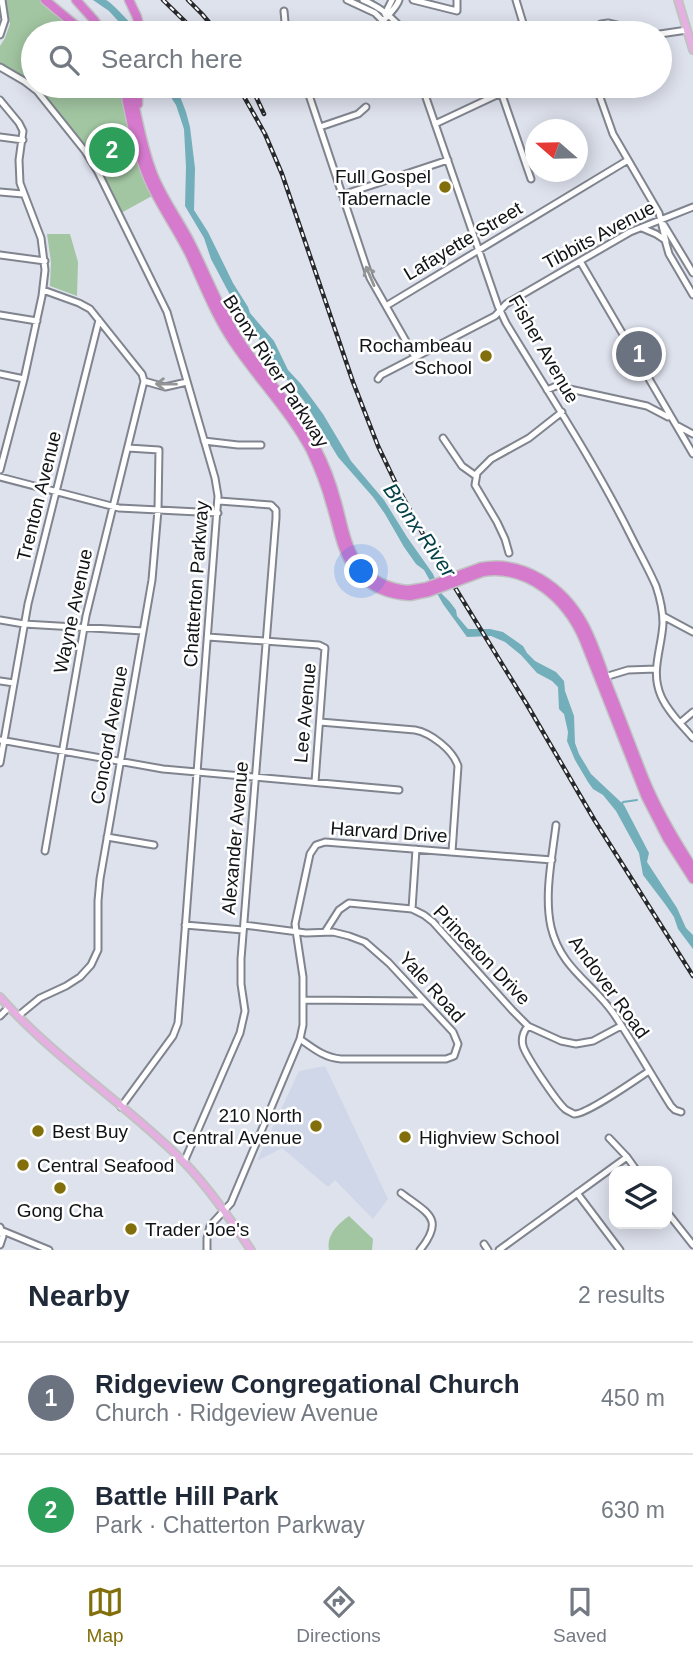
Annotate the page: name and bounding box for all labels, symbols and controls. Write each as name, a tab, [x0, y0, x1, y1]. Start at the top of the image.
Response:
search box	[21, 21, 672, 98]
icon: search	[45, 41, 83, 79]
text: Search here	[101, 44, 243, 74]
north arrow	[525, 119, 588, 182]
pin: 2	[89, 124, 135, 176]
place label: Full Gospel Tabernacle	[335, 166, 431, 209]
marker: Full Gospel Tabernacle	[437, 179, 453, 195]
street label: Lafayette Street	[400, 197, 527, 285]
street label: Tibbits Avenue	[540, 197, 658, 273]
one-way arrow	[363, 266, 376, 287]
street label: Bronx River Parkway	[219, 291, 333, 452]
street label: Fisher Avenue	[505, 291, 583, 407]
pin: 1	[616, 328, 662, 380]
place label: Rochambeau School	[359, 335, 472, 378]
marker: Rochambeau School	[478, 348, 494, 364]
one-way arrow	[154, 378, 177, 391]
street label: Trenton Avenue	[13, 429, 65, 563]
water label: Bronx River	[379, 478, 461, 582]
street label: Chatterton Parkway	[180, 500, 212, 668]
street label: Wayne Avenue	[50, 547, 96, 675]
your location	[344, 554, 378, 588]
street label: Lee Avenue	[290, 662, 320, 764]
street label: Concord Avenue	[86, 664, 132, 806]
street label: Alexander Avenue	[218, 760, 252, 916]
street label: Harvard Drive	[330, 817, 448, 847]
street label: Princeton Drive	[429, 901, 535, 1009]
street label: Andover Road	[565, 932, 653, 1042]
street label: Yale Road	[395, 948, 469, 1026]
place label: 210 North Central Avenue	[172, 1105, 302, 1148]
marker: 210 North Central Avenue	[308, 1118, 324, 1134]
place label: Best Buy	[52, 1121, 129, 1142]
marker: Best Buy	[30, 1123, 46, 1139]
place label: Highview School	[419, 1127, 559, 1148]
marker: Highview School	[397, 1129, 413, 1145]
place label: Central Seafood	[37, 1155, 174, 1176]
marker: Central Seafood	[15, 1157, 31, 1173]
map controls	[609, 1166, 672, 1229]
button: layers	[609, 1166, 672, 1229]
marker: Gong Cha	[52, 1180, 68, 1196]
place label: Gong Cha	[17, 1200, 104, 1221]
place label: Trader Joe's	[145, 1219, 249, 1240]
marker: Trader Joe's	[123, 1221, 139, 1237]
text: Nearby	[28, 1279, 130, 1312]
text: 2 results	[578, 1282, 665, 1308]
text: Ridgeview Congregational Church	[95, 1369, 520, 1399]
text: 1	[45, 1385, 57, 1411]
text: 450 m	[601, 1385, 665, 1411]
text: Church · Ridgeview Avenue	[95, 1400, 378, 1426]
text: Battle Hill Park	[95, 1481, 279, 1511]
text: 2	[45, 1497, 57, 1523]
text: 630 m	[601, 1497, 665, 1523]
text: Park · Chatterton Parkway	[95, 1512, 365, 1538]
tab: Map	[86, 1583, 124, 1647]
tab: Directions	[296, 1583, 381, 1647]
tab: Saved	[553, 1583, 607, 1647]

